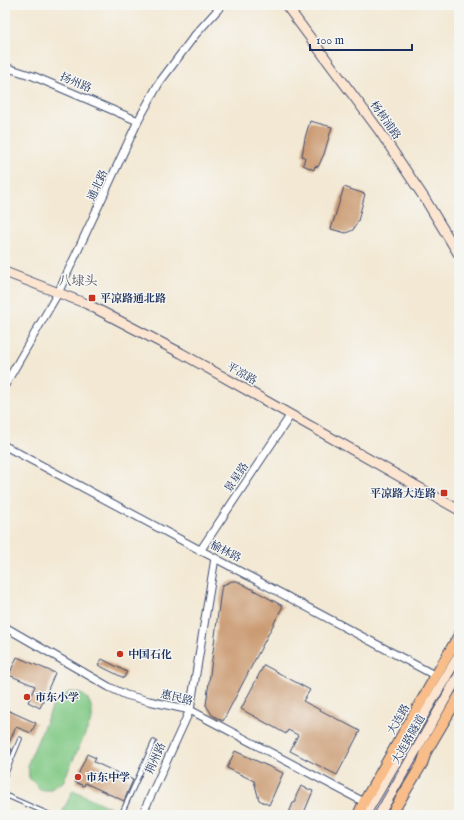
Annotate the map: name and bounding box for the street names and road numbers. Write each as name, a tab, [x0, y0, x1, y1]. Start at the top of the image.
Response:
street label: 扬州路	[58, 70, 94, 96]
street label: 杨树浦路	[367, 99, 404, 143]
street label: 通北路	[85, 168, 111, 203]
street label: 平凉路	[224, 360, 259, 388]
street label: 景星路	[222, 460, 252, 495]
street label: 榆林路	[208, 538, 243, 566]
street label: 惠民路	[159, 687, 194, 709]
street label: 大连路	[385, 702, 413, 737]
street label: 大连路隧道	[389, 712, 429, 767]
street label: 荆州路	[143, 740, 169, 776]

